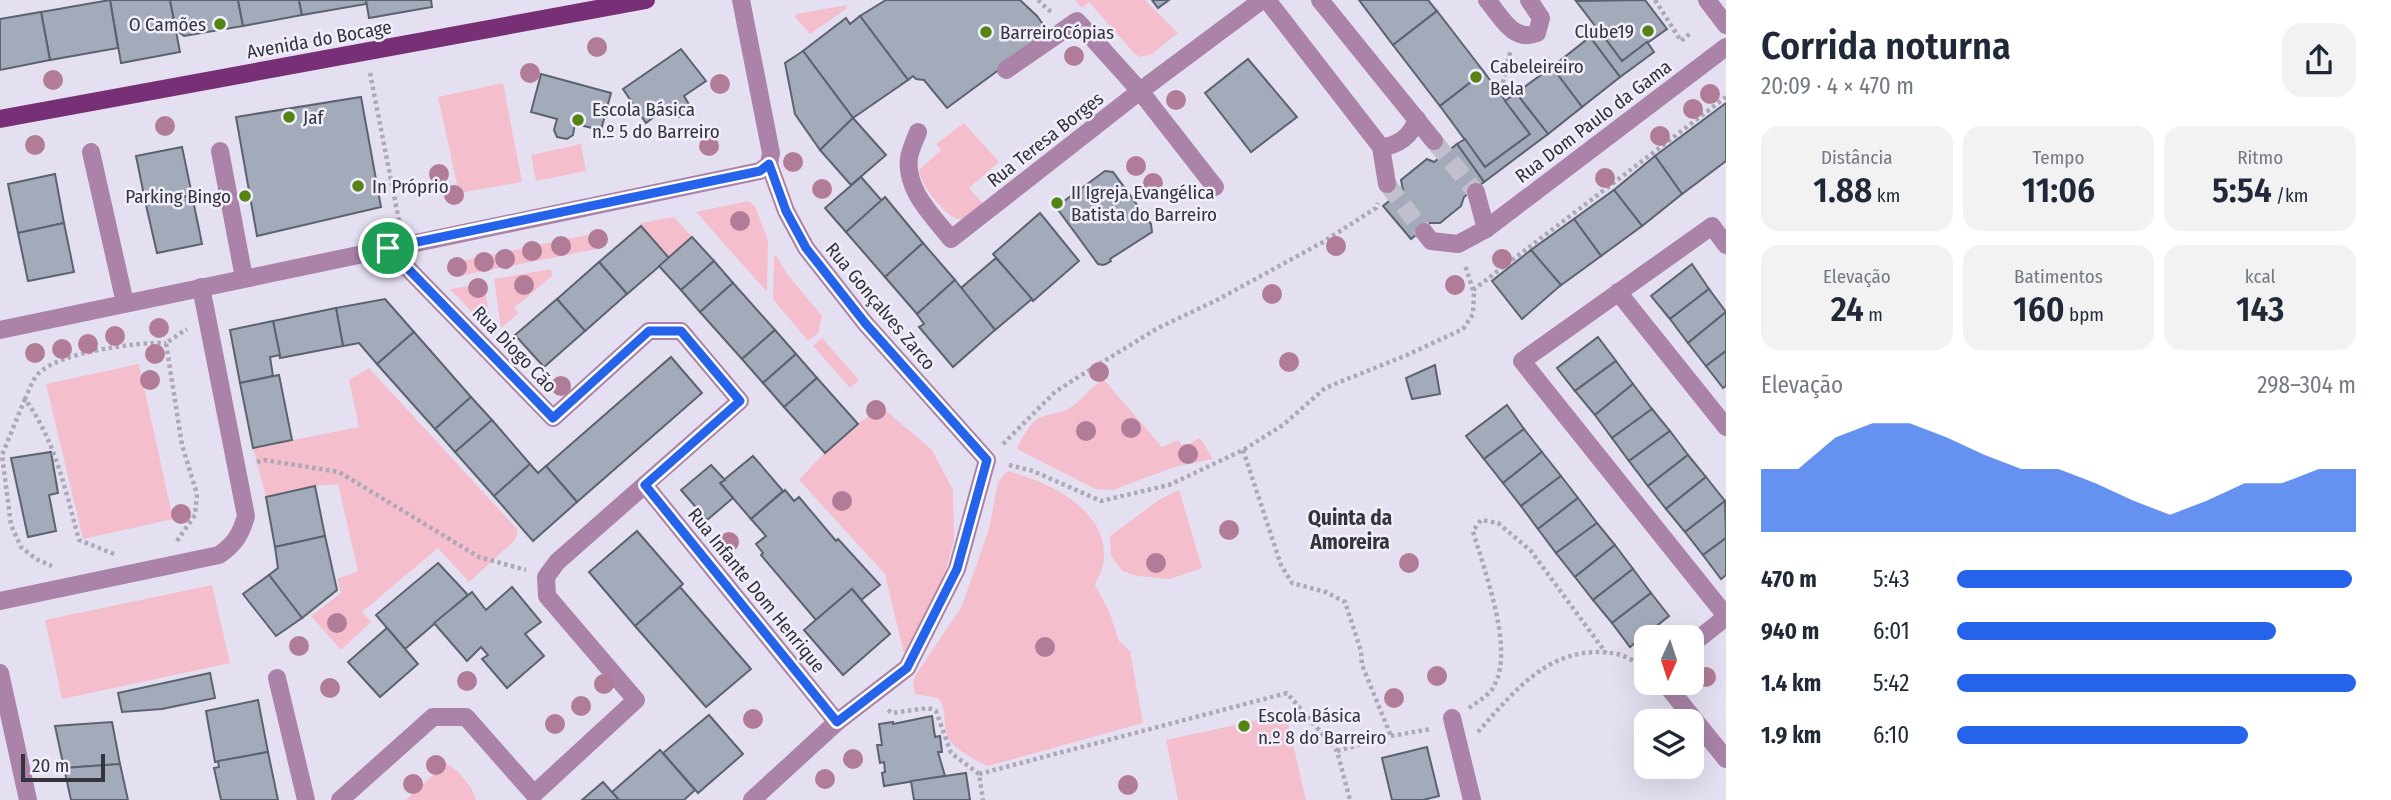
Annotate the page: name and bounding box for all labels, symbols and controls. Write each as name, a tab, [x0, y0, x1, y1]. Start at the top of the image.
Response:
place label: O Camões	[129, 13, 206, 36]
street label: Avenida do Bocage	[245, 15, 393, 64]
marker: O Camões	[212, 16, 228, 32]
place label: Clube19	[1574, 20, 1634, 43]
place label: BarreiroCópias	[1000, 21, 1114, 44]
marker: Clube19	[1640, 23, 1656, 39]
text: Corrida noturna	[1761, 23, 2011, 69]
button: share	[2282, 23, 2356, 97]
marker: BarreiroCópias	[978, 24, 994, 40]
place label: Cabeleireiro Bela	[1490, 55, 1584, 100]
street label: Rua Dom Paulo da Gama	[1511, 55, 1676, 188]
marker: Cabeleireiro Bela	[1468, 69, 1484, 85]
text: 20:09 · 4 × 470 m	[1761, 72, 1914, 100]
street label: Rua Teresa Borges	[983, 87, 1108, 192]
place label: Escola Básica n.º 5 do Barreiro	[592, 98, 720, 143]
place label: Jaf	[303, 106, 324, 129]
marker: Jaf	[281, 109, 297, 125]
marker: Escola Básica n.º 5 do Barreiro	[570, 112, 586, 128]
text: Distância	[1821, 146, 1893, 169]
text: Tempo	[2033, 146, 2084, 169]
text: Ritmo	[2237, 146, 2283, 169]
text: 1.88	[1813, 169, 1872, 211]
text: 11:06	[2022, 169, 2095, 211]
text: 5:54	[2212, 169, 2272, 211]
place label: In Próprio	[372, 175, 449, 198]
marker: In Próprio	[350, 178, 366, 194]
place label: II Igreja Evangélica Batista do Barreiro	[1071, 181, 1217, 226]
text: km	[1872, 184, 1900, 207]
text: /km	[2272, 184, 2308, 207]
place label: Parking Bingo	[125, 185, 231, 208]
marker: Parking Bingo	[237, 188, 253, 204]
marker: II Igreja Evangélica Batista do Barreiro	[1049, 195, 1065, 211]
pin	[358, 218, 418, 278]
icon: arrive	[369, 229, 407, 267]
street label: Rua Gonçalves Zarco	[821, 238, 941, 375]
text: Elevação	[1823, 265, 1891, 288]
text: Batimentos	[2014, 265, 2103, 288]
text: kcal	[2245, 265, 2276, 288]
text: 24	[1831, 288, 1864, 330]
text: 160	[2013, 288, 2065, 330]
text: 143	[2236, 288, 2284, 330]
street label: Rua Diogo Cão	[468, 301, 562, 398]
text: m	[1864, 303, 1883, 326]
text: bpm	[2065, 303, 2104, 326]
text: Elevação	[1761, 371, 1843, 399]
text: 298–304 m	[2257, 371, 2356, 399]
street label: Rua Infante Dom Henrique	[683, 503, 830, 677]
district label: Quinta da Amoreira	[1308, 505, 1392, 555]
text: 470 m	[1761, 565, 1817, 593]
text: 5:43	[1873, 565, 1910, 593]
text: 940 m	[1761, 617, 1819, 645]
text: 6:01	[1873, 617, 1910, 645]
north arrow	[1634, 625, 1704, 695]
map controls	[1634, 625, 1704, 779]
text: 1.4 km	[1761, 669, 1821, 697]
text: 5:42	[1873, 669, 1909, 697]
place label: Escola Básica n.º 8 do Barreiro	[1258, 704, 1386, 749]
button: layers	[1634, 709, 1704, 779]
marker: Escola Básica n.º 8 do Barreiro	[1236, 718, 1252, 734]
text: 1.9 km	[1761, 721, 1821, 749]
text: 6:10	[1873, 721, 1909, 749]
scale bar	[21, 751, 105, 783]
text: 20 m	[32, 754, 69, 777]

